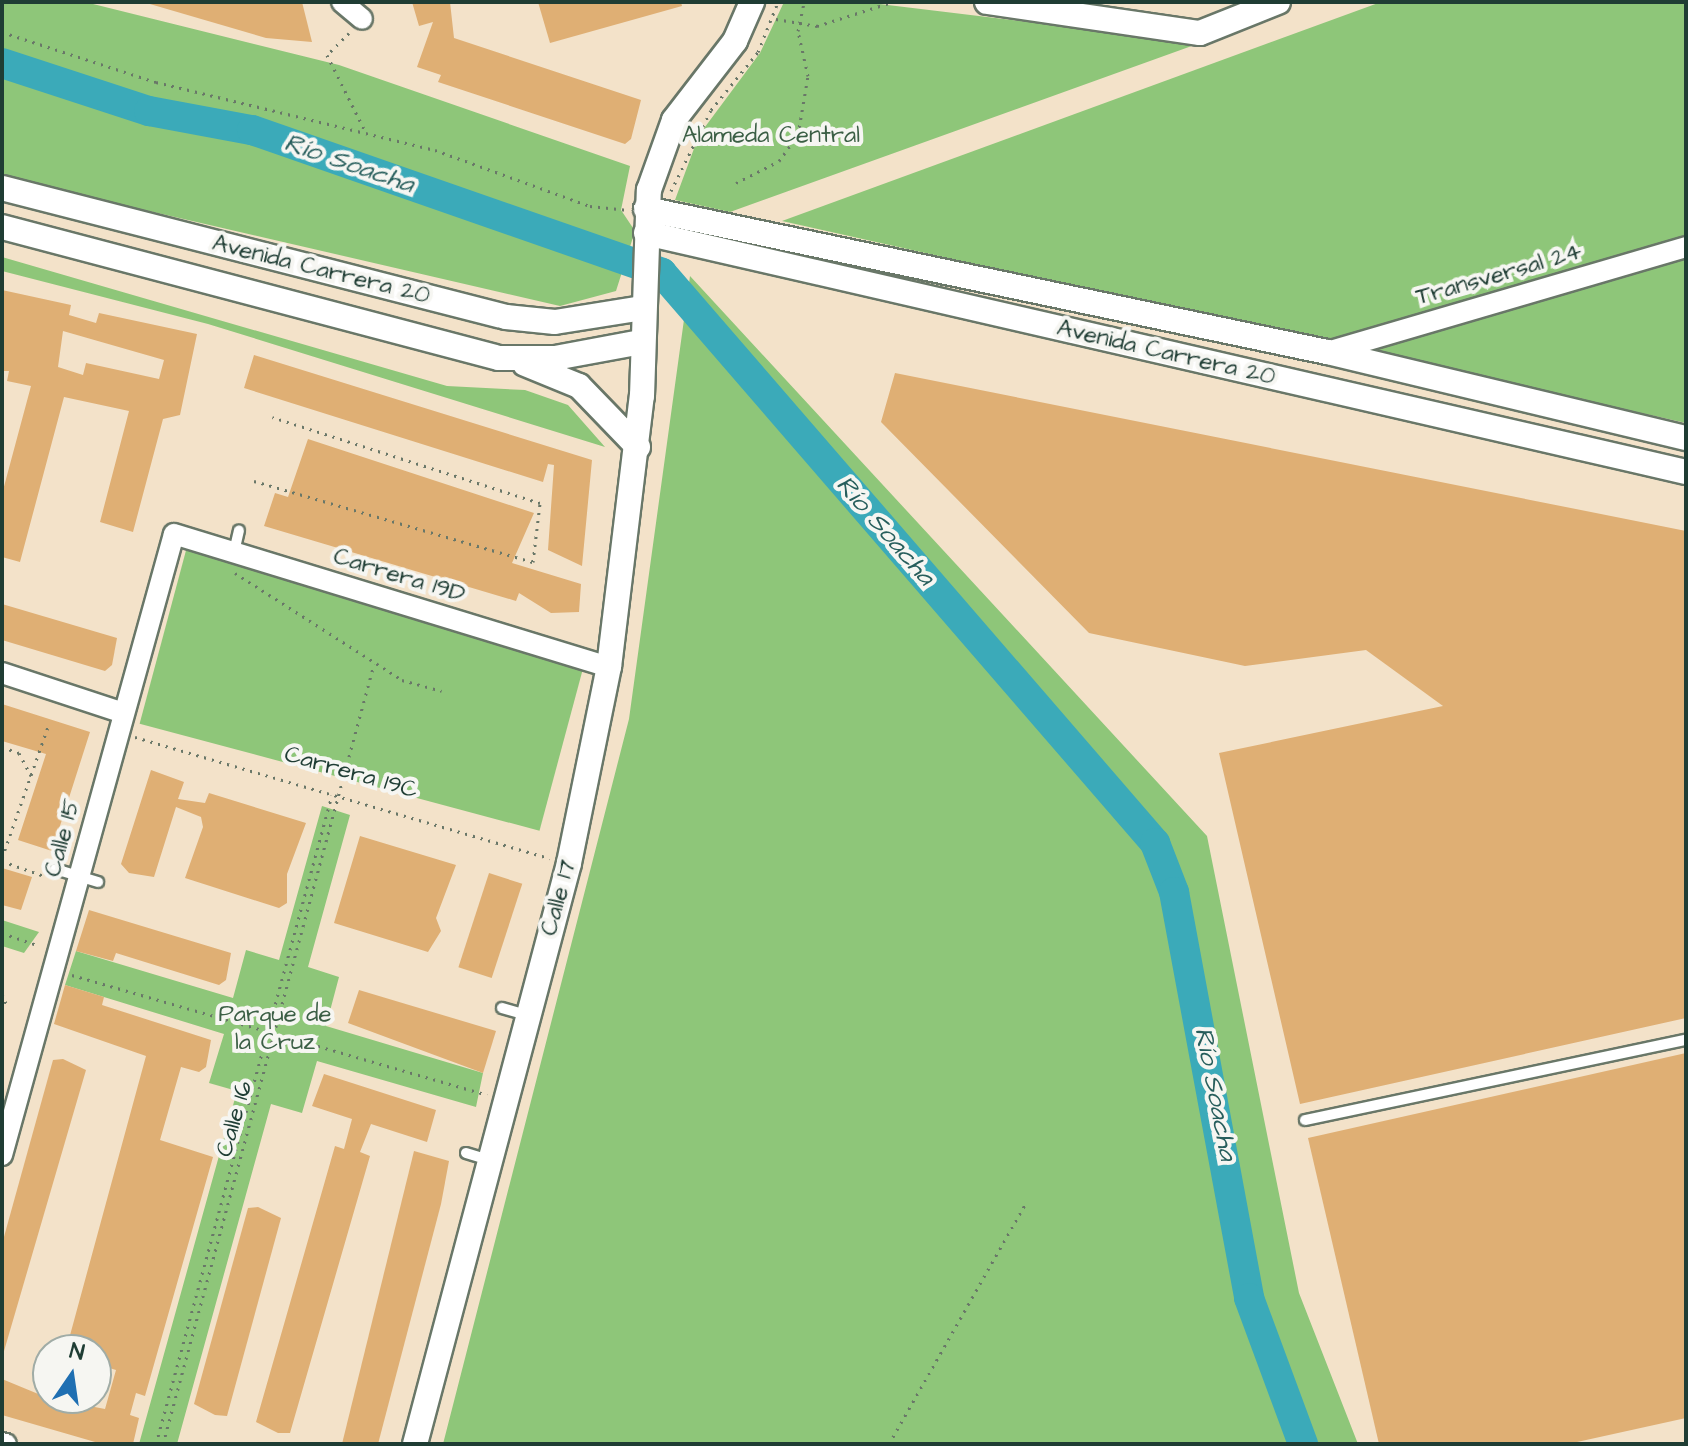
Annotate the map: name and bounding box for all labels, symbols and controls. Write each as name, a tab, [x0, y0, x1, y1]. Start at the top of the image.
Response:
park label: Alameda Central	[682, 122, 860, 150]
water label: Río Soacha	[280, 127, 418, 201]
street label: Avenida Carrera 20	[209, 229, 433, 311]
street label: Transversal 24	[1413, 238, 1585, 312]
street label: Avenida Carrera 20	[1054, 314, 1278, 392]
water label: Río Soacha	[829, 470, 941, 592]
street label: Carrera 19D	[330, 542, 468, 610]
street label: Carrera 19C	[281, 740, 421, 806]
street label: Calle 15	[39, 796, 87, 880]
street label: Calle 17	[535, 857, 583, 939]
park label: Parque de la Cruz	[218, 1001, 332, 1057]
water label: Río Soacha	[1187, 1025, 1243, 1163]
street label: Calle 16	[210, 1078, 260, 1160]
north arrow	[32, 1334, 112, 1414]
text: N	[67, 1335, 87, 1369]

